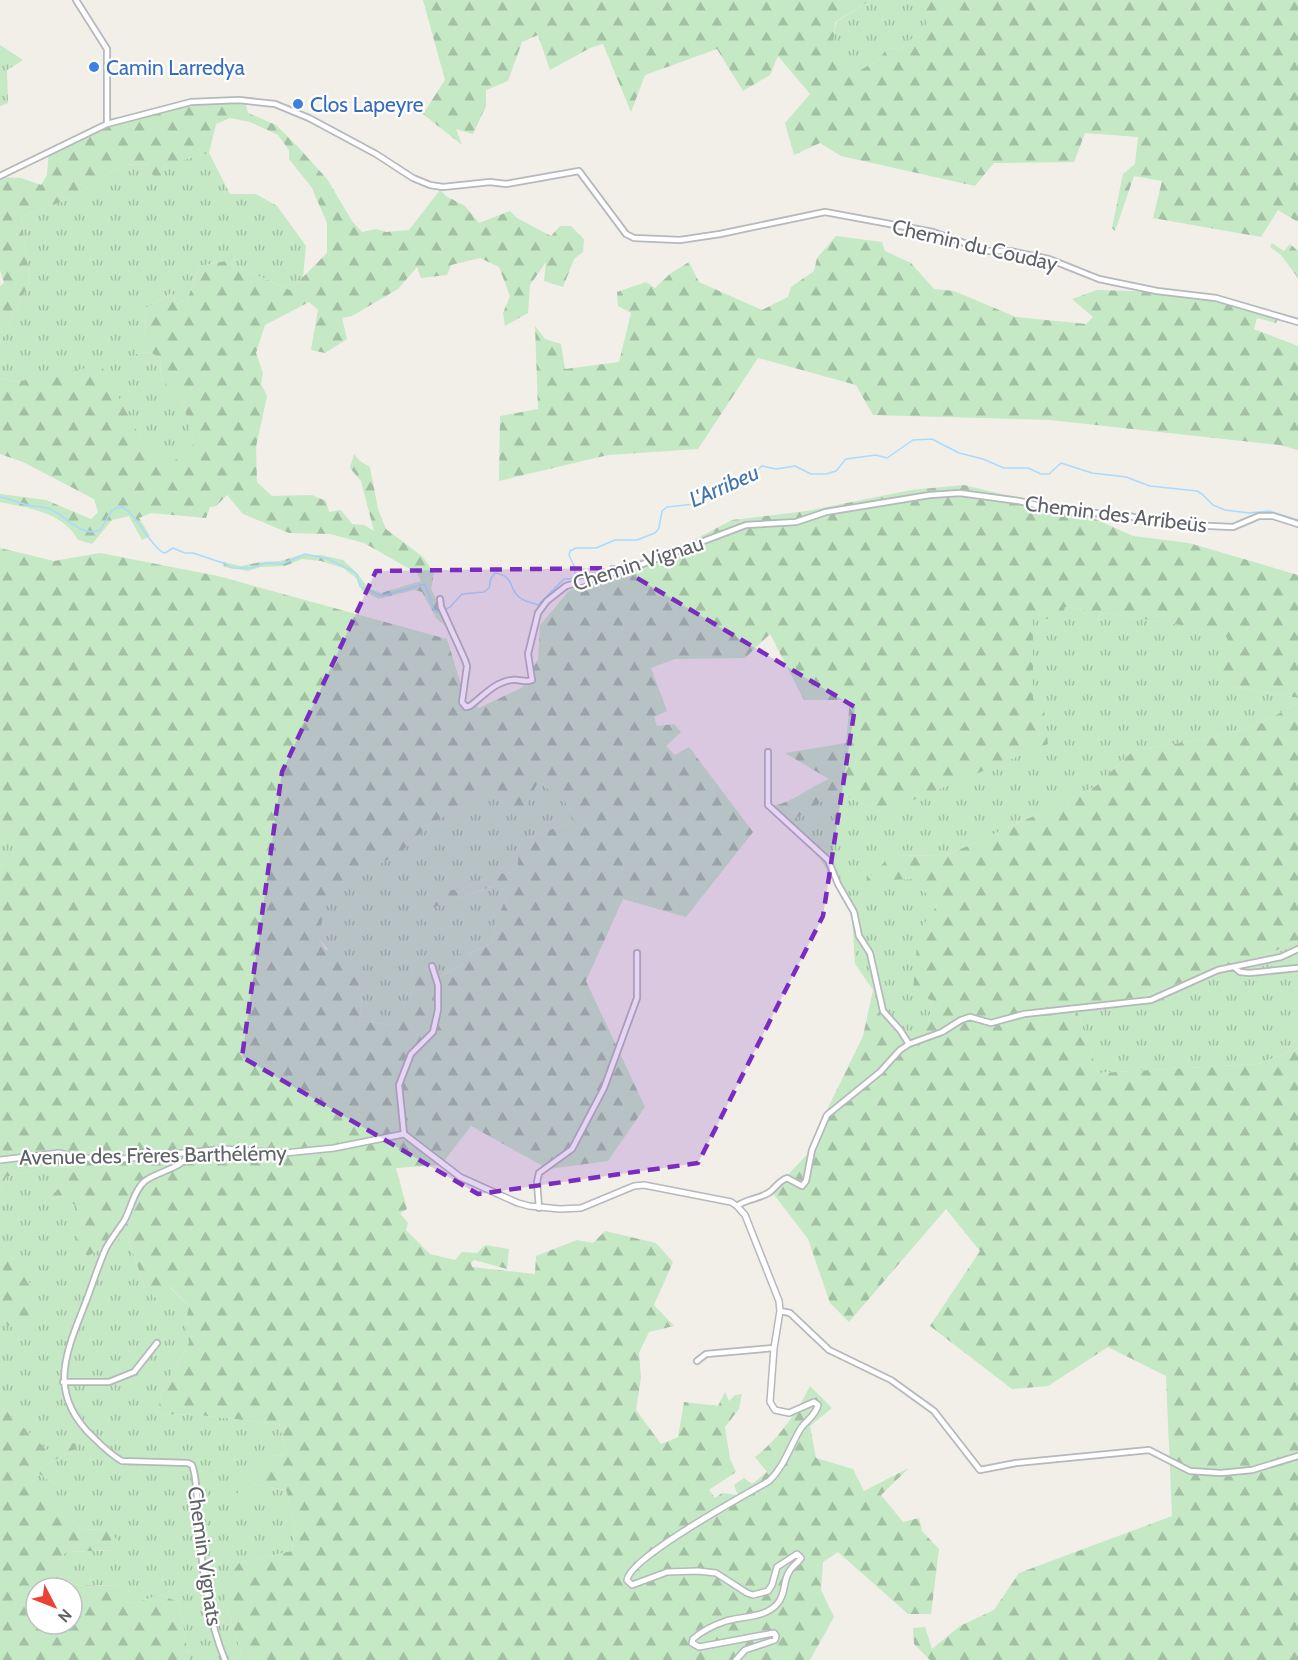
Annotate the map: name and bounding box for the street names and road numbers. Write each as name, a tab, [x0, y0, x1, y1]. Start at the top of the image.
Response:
street label: Chemin du Couday	[890, 214, 1060, 276]
street label: Chemin des Arribeüs	[1024, 490, 1209, 538]
street label: Chemin Vignau	[570, 530, 706, 596]
street label: Avenue des Frères Barthélémy	[19, 1140, 287, 1170]
street label: Chemin Vignats	[183, 1485, 227, 1628]

